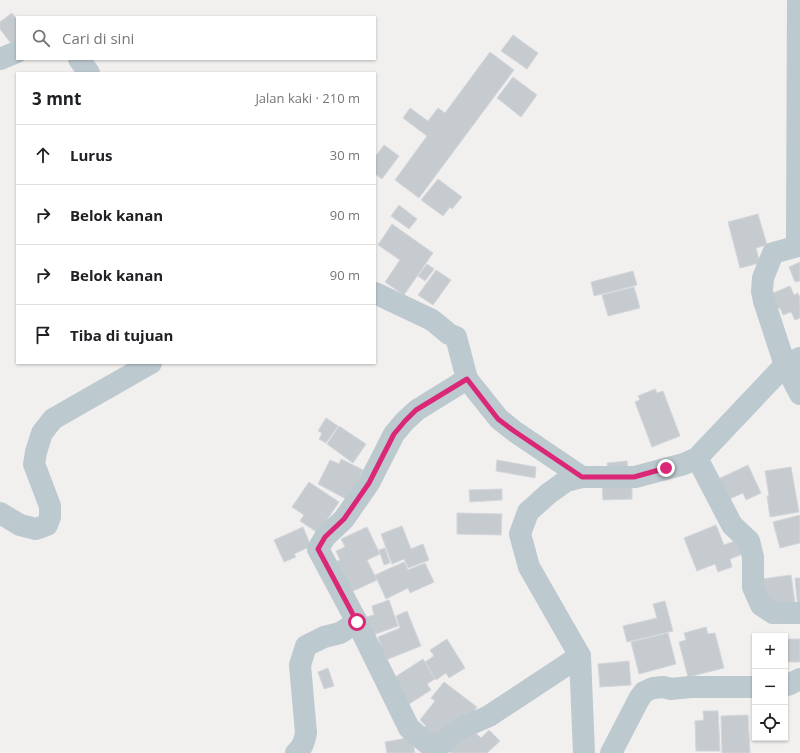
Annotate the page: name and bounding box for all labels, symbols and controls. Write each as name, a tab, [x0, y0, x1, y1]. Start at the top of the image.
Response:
search box	[16, 16, 376, 60]
icon: search	[30, 27, 52, 49]
text: Cari di sini	[62, 28, 134, 48]
text: 3 mnt	[32, 87, 81, 110]
text: Jalan kaki · 210 m	[255, 89, 360, 107]
icon: ahead	[32, 144, 54, 166]
text: Lurus	[70, 145, 112, 165]
text: 30 m	[330, 146, 360, 164]
icon: right	[32, 204, 54, 226]
text: Belok kanan	[70, 205, 163, 225]
text: 90 m	[330, 206, 360, 224]
icon: right	[32, 264, 54, 286]
text: Belok kanan	[70, 265, 163, 285]
text: 90 m	[330, 266, 360, 284]
icon: arrive	[32, 324, 54, 346]
text: Tiba di tujuan	[70, 325, 173, 345]
route end	[657, 459, 675, 477]
route start	[348, 613, 366, 631]
map controls	[752, 633, 788, 741]
button: +	[752, 633, 788, 669]
button: −	[752, 669, 788, 705]
button: locate	[752, 705, 788, 741]

